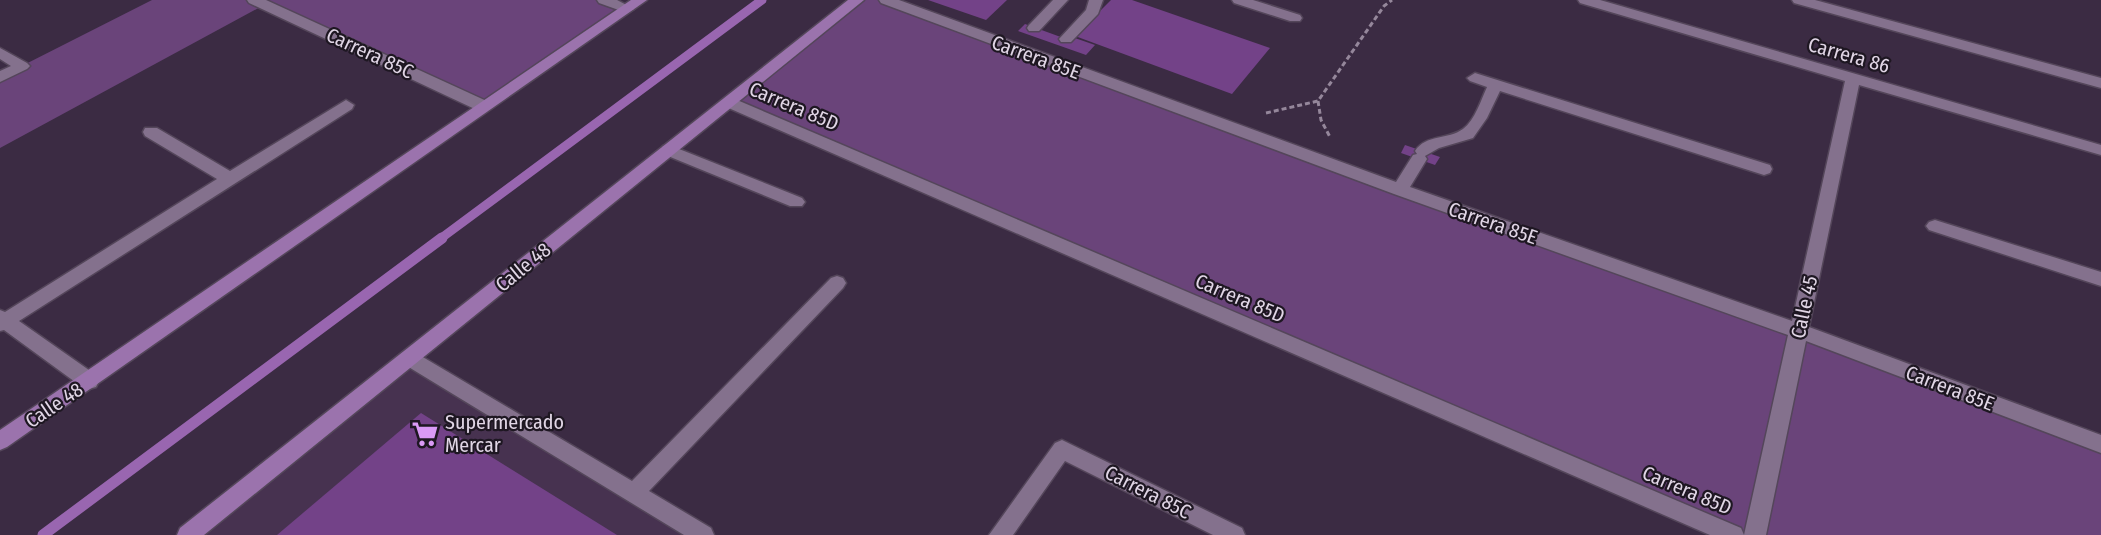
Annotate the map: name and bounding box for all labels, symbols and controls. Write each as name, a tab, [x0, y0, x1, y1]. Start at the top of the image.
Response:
street label: Carrera 85C	[323, 22, 417, 84]
street label: Carrera 85E	[988, 30, 1084, 84]
street label: Carrera 86	[1805, 32, 1893, 78]
street label: Carrera 85D	[746, 76, 842, 136]
street label: Carrera 85E	[1445, 197, 1541, 249]
street label: Calle 48	[490, 237, 556, 297]
street label: Carrera 85D	[1192, 268, 1288, 328]
street label: Calle 45	[1786, 274, 1822, 340]
street label: Carrera 85E	[1903, 360, 1997, 416]
street label: Calle 48	[21, 377, 87, 433]
place label: Supermercado Mercar	[445, 410, 564, 457]
supermarket icon: Supermercado Mercar	[410, 419, 440, 449]
street label: Carrera 85C	[1101, 460, 1195, 524]
street label: Carrera 85D	[1639, 460, 1735, 520]

